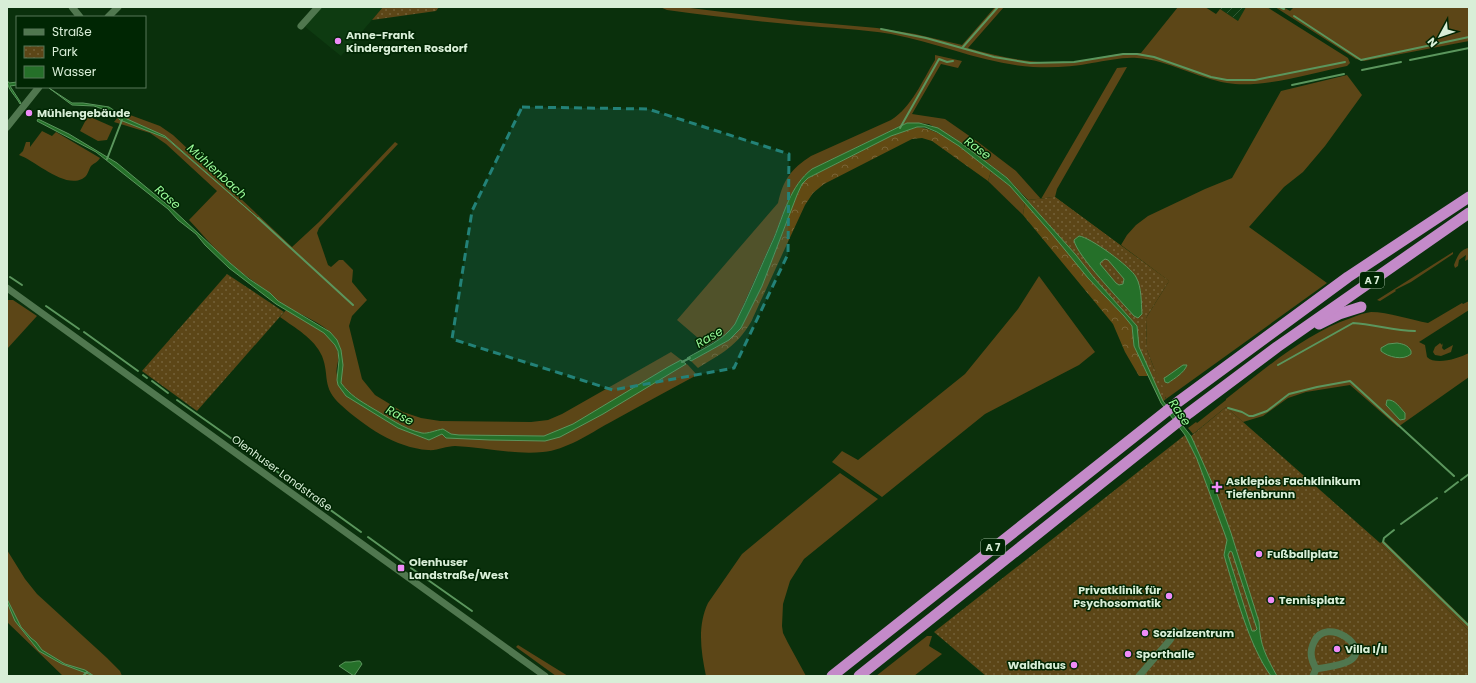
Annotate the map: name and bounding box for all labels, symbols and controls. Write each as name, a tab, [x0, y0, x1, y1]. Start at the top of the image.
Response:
legend	[16, 16, 146, 88]
north arrow	[1420, 16, 1460, 56]
text: Straße	[52, 23, 92, 40]
place label: Anne-Frank Kindergarten Rosdorf	[346, 27, 467, 56]
text: N	[1424, 34, 1441, 51]
marker: Anne-Frank Kindergarten Rosdorf	[333, 36, 343, 46]
text: Park	[52, 43, 79, 60]
text: Wasser	[52, 63, 97, 80]
place label: Mühlengebäude	[37, 105, 130, 121]
marker: Mühlengebäude	[24, 108, 34, 118]
water label: Rase	[961, 133, 995, 164]
water label: Mühlenbach	[183, 140, 251, 202]
water label: Rase	[151, 181, 185, 213]
road number: A 7	[1360, 272, 1384, 288]
water label: Rase	[692, 322, 726, 352]
water label: Rase	[1165, 395, 1195, 429]
water label: Rase	[383, 401, 417, 429]
street label: Olenhuser Landstraße	[228, 431, 336, 515]
place label: Asklepios Fachklinikum Tiefenbrunn	[1226, 473, 1361, 502]
marker: Asklepios Fachklinikum Tiefenbrunn	[1211, 481, 1223, 493]
road number: A 7	[981, 539, 1005, 555]
place label: Fußballplatz	[1267, 546, 1339, 562]
marker: Fußballplatz	[1254, 549, 1264, 559]
place label: Olenhuser Landstraße/West	[409, 554, 509, 583]
marker: Olenhuser Landstraße/West	[396, 563, 406, 573]
place label: Privatklinik für Psychosomatik	[1073, 582, 1161, 611]
marker: Privatklinik für Psychosomatik	[1164, 591, 1174, 601]
place label: Tennisplatz	[1279, 592, 1345, 608]
marker: Tennisplatz	[1266, 595, 1276, 605]
place label: Sozialzentrum	[1153, 625, 1234, 641]
marker: Sozialzentrum	[1140, 628, 1150, 638]
place label: Villa I/II	[1345, 641, 1387, 657]
marker: Villa I/II	[1332, 644, 1342, 654]
place label: Sporthalle	[1136, 646, 1195, 662]
marker: Sporthalle	[1123, 649, 1133, 659]
place label: Waldhaus	[1008, 657, 1066, 673]
marker: Waldhaus	[1069, 660, 1079, 670]

